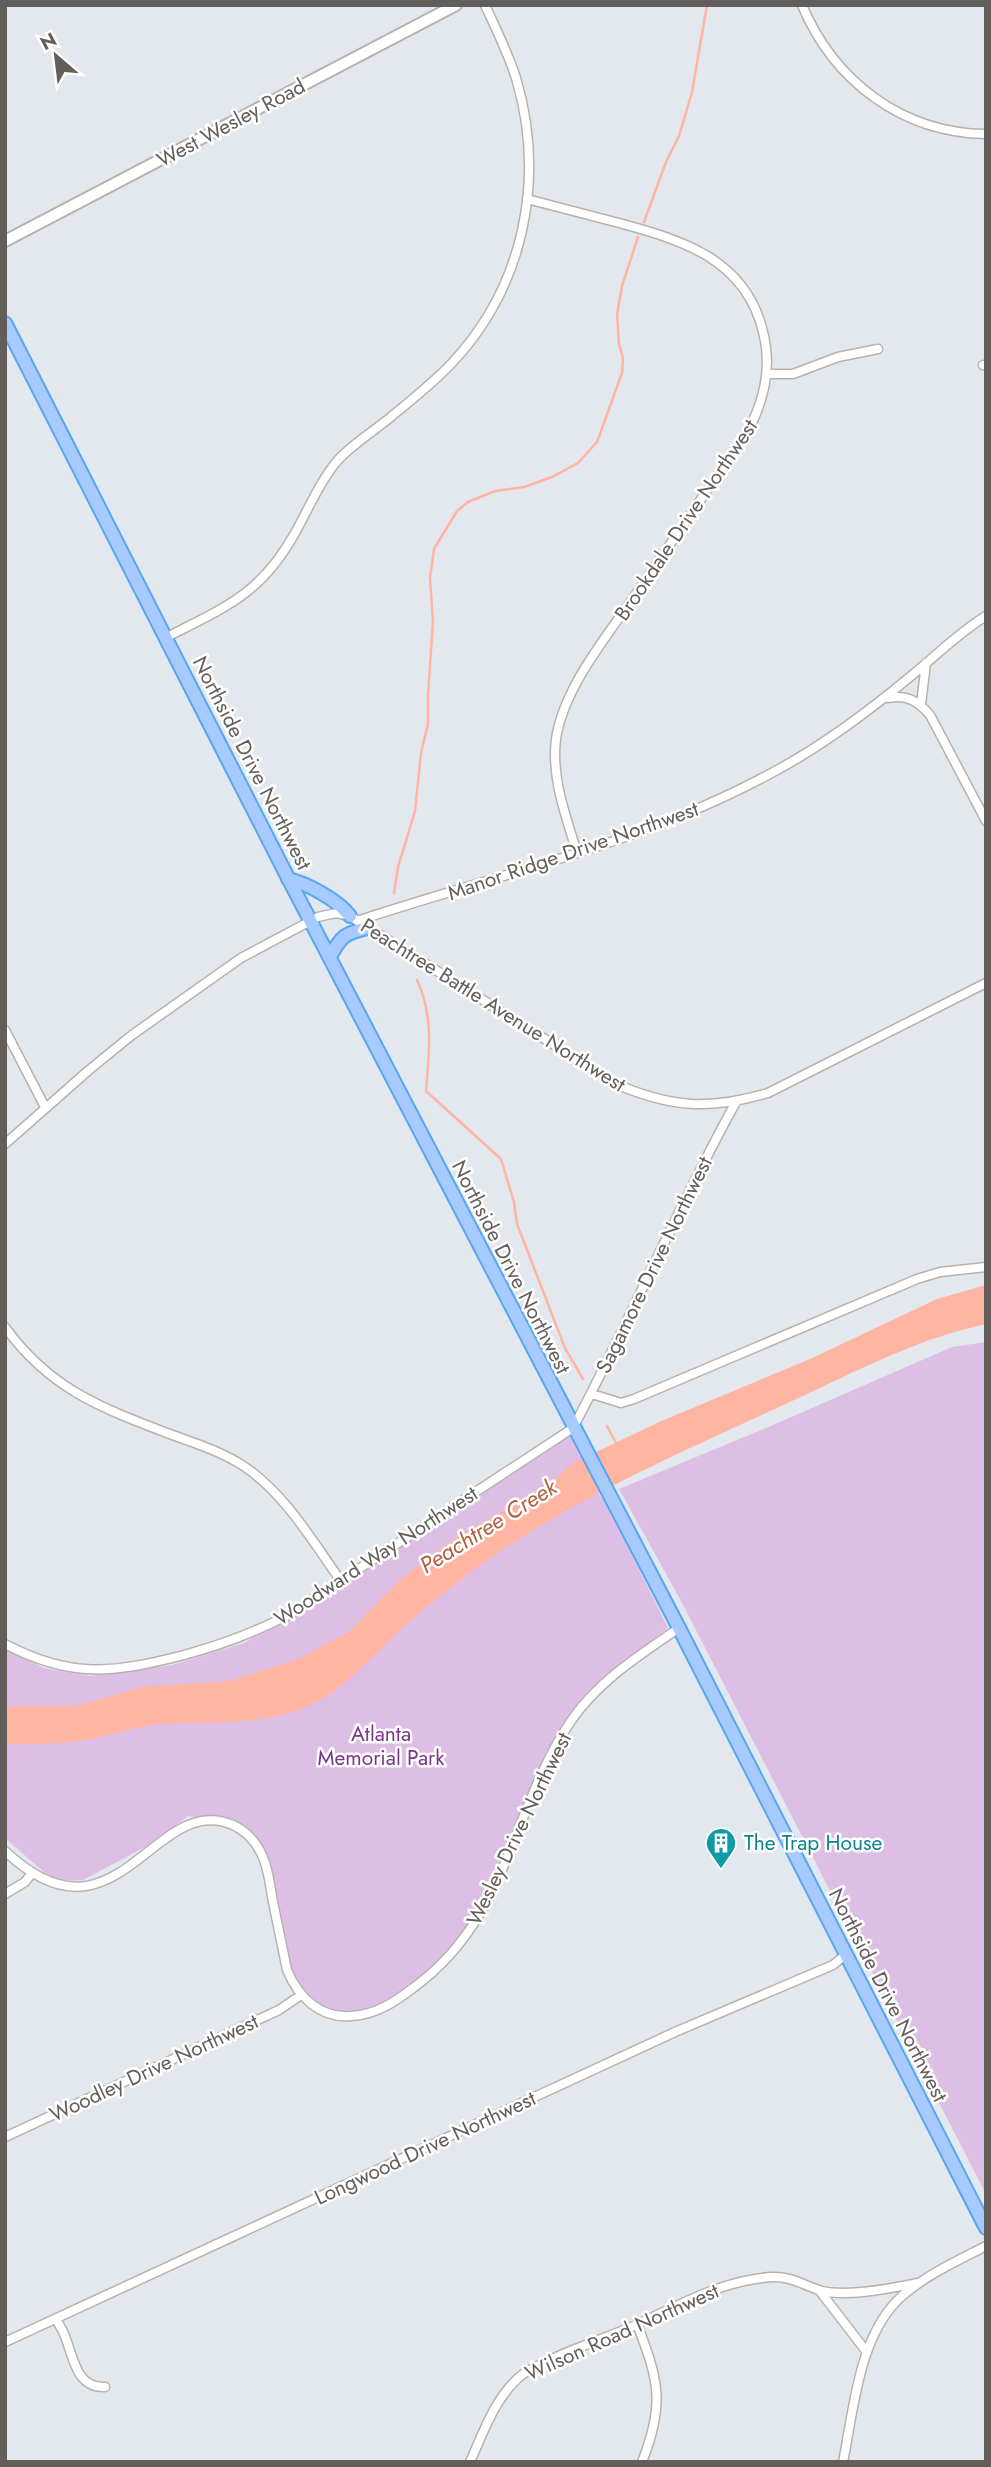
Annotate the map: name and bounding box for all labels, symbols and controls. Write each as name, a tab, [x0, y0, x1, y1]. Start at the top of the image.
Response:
north arrow	[21, 21, 91, 91]
text: N	[35, 26, 61, 57]
street label: West Wesley Road	[151, 71, 311, 175]
street label: Brookdale Drive Northwest	[607, 413, 765, 627]
street label: Northside Drive Northwest	[185, 651, 319, 875]
street label: Manor Ridge Drive Northwest	[444, 794, 702, 908]
street label: Peachtree Battle Avenue Northwest	[355, 911, 631, 1099]
street label: Sagamore Drive Northwest	[588, 1152, 720, 1378]
street label: Northside Drive Northwest	[444, 1155, 578, 1379]
water label: Peachtree Creek	[413, 1470, 564, 1582]
street label: Woodward Way Northwest	[268, 1479, 484, 1633]
park label: Atlanta Memorial Park	[318, 1719, 445, 1773]
street label: Wesley Drive Northwest	[459, 1727, 579, 1931]
building icon: The Trap House	[704, 1826, 738, 1870]
place label: The Trap House	[744, 1828, 883, 1858]
street label: Northside Drive Northwest	[821, 1883, 955, 2107]
street label: Woodley Drive Northwest	[45, 2006, 263, 2130]
street label: Longwood Drive Northwest	[309, 2083, 541, 2213]
street label: Wilson Road Northwest	[520, 2276, 724, 2388]

